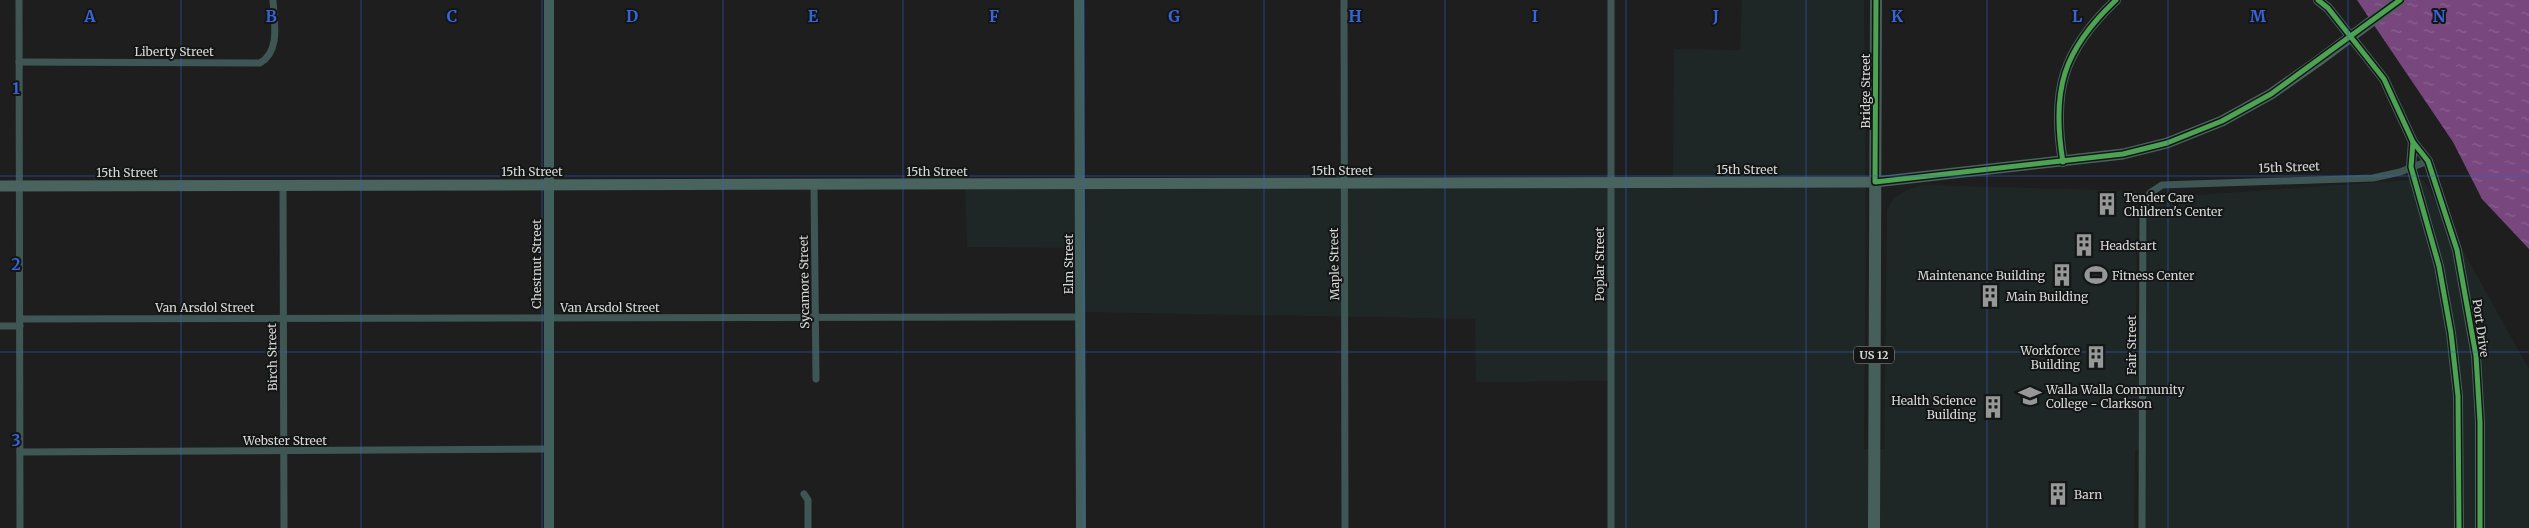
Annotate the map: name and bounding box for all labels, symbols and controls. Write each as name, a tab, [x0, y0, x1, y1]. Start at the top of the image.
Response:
text: A	[83, 6, 96, 26]
text: B	[265, 6, 277, 26]
text: C	[447, 6, 457, 26]
text: D	[626, 6, 638, 26]
text: E	[808, 6, 819, 26]
text: F	[989, 6, 999, 26]
text: G	[1168, 6, 1180, 26]
text: H	[1348, 6, 1362, 26]
text: I	[1532, 6, 1538, 26]
text: J	[1712, 6, 1719, 26]
text: K	[1891, 6, 1903, 26]
text: L	[2072, 6, 2082, 26]
text: M	[2250, 6, 2267, 26]
text: N	[2433, 6, 2446, 26]
street label: Liberty Street	[134, 44, 214, 59]
street label: Bridge Street	[1858, 53, 1873, 129]
text: 1	[12, 78, 20, 98]
street label: 15th Street	[2258, 158, 2320, 176]
street label: 15th Street	[1716, 162, 1778, 177]
street label: 15th Street	[1311, 163, 1373, 178]
street label: 15th Street	[501, 164, 563, 179]
street label: 15th Street	[906, 164, 968, 179]
street label: 15th Street	[96, 165, 158, 180]
place label: Tender Care Children's Center	[2124, 190, 2223, 219]
building icon: Tender Care Children's Center	[2094, 191, 2120, 217]
street label: Chestnut Street	[529, 219, 544, 309]
street label: Poplar Street	[1592, 226, 1607, 301]
street label: Maple Street	[1326, 227, 1342, 300]
building icon: Headstart	[2071, 232, 2097, 258]
street label: Elm Street	[1061, 233, 1076, 294]
street label: Sycamore Street	[796, 235, 812, 329]
place label: Headstart	[2100, 238, 2157, 253]
text: 2	[11, 254, 21, 274]
building icon: Maintenance Building	[2049, 262, 2075, 288]
sports icon: Fitness Center	[2083, 262, 2109, 288]
place label: Maintenance Building	[1918, 268, 2046, 283]
place label: Fitness Center	[2112, 268, 2195, 283]
building icon: Main Building	[1977, 283, 2003, 309]
place label: Main Building	[2006, 289, 2089, 304]
street label: Port Drive	[2469, 298, 2493, 358]
street label: Van Arsdol Street	[154, 300, 255, 315]
street label: Van Arsdol Street	[559, 300, 660, 315]
street label: Fair Street	[2124, 315, 2139, 375]
street label: Birch Street	[264, 323, 280, 391]
place label: Workforce Building	[2019, 343, 2081, 372]
building icon: Workforce Building	[2083, 344, 2109, 370]
road number: US 12	[1854, 346, 1894, 364]
place label: Walla Walla Community College - Clarkson	[2045, 382, 2185, 411]
school or university icon: Walla Walla Community College - Clarkson	[2017, 383, 2043, 409]
place label: Health Science Building	[1891, 393, 1977, 422]
building icon: Health Science Building	[1980, 394, 2006, 420]
text: 3	[11, 430, 21, 450]
street label: Webster Street	[242, 433, 327, 448]
building icon: Barn	[2045, 481, 2071, 507]
place label: Barn	[2074, 487, 2102, 502]

